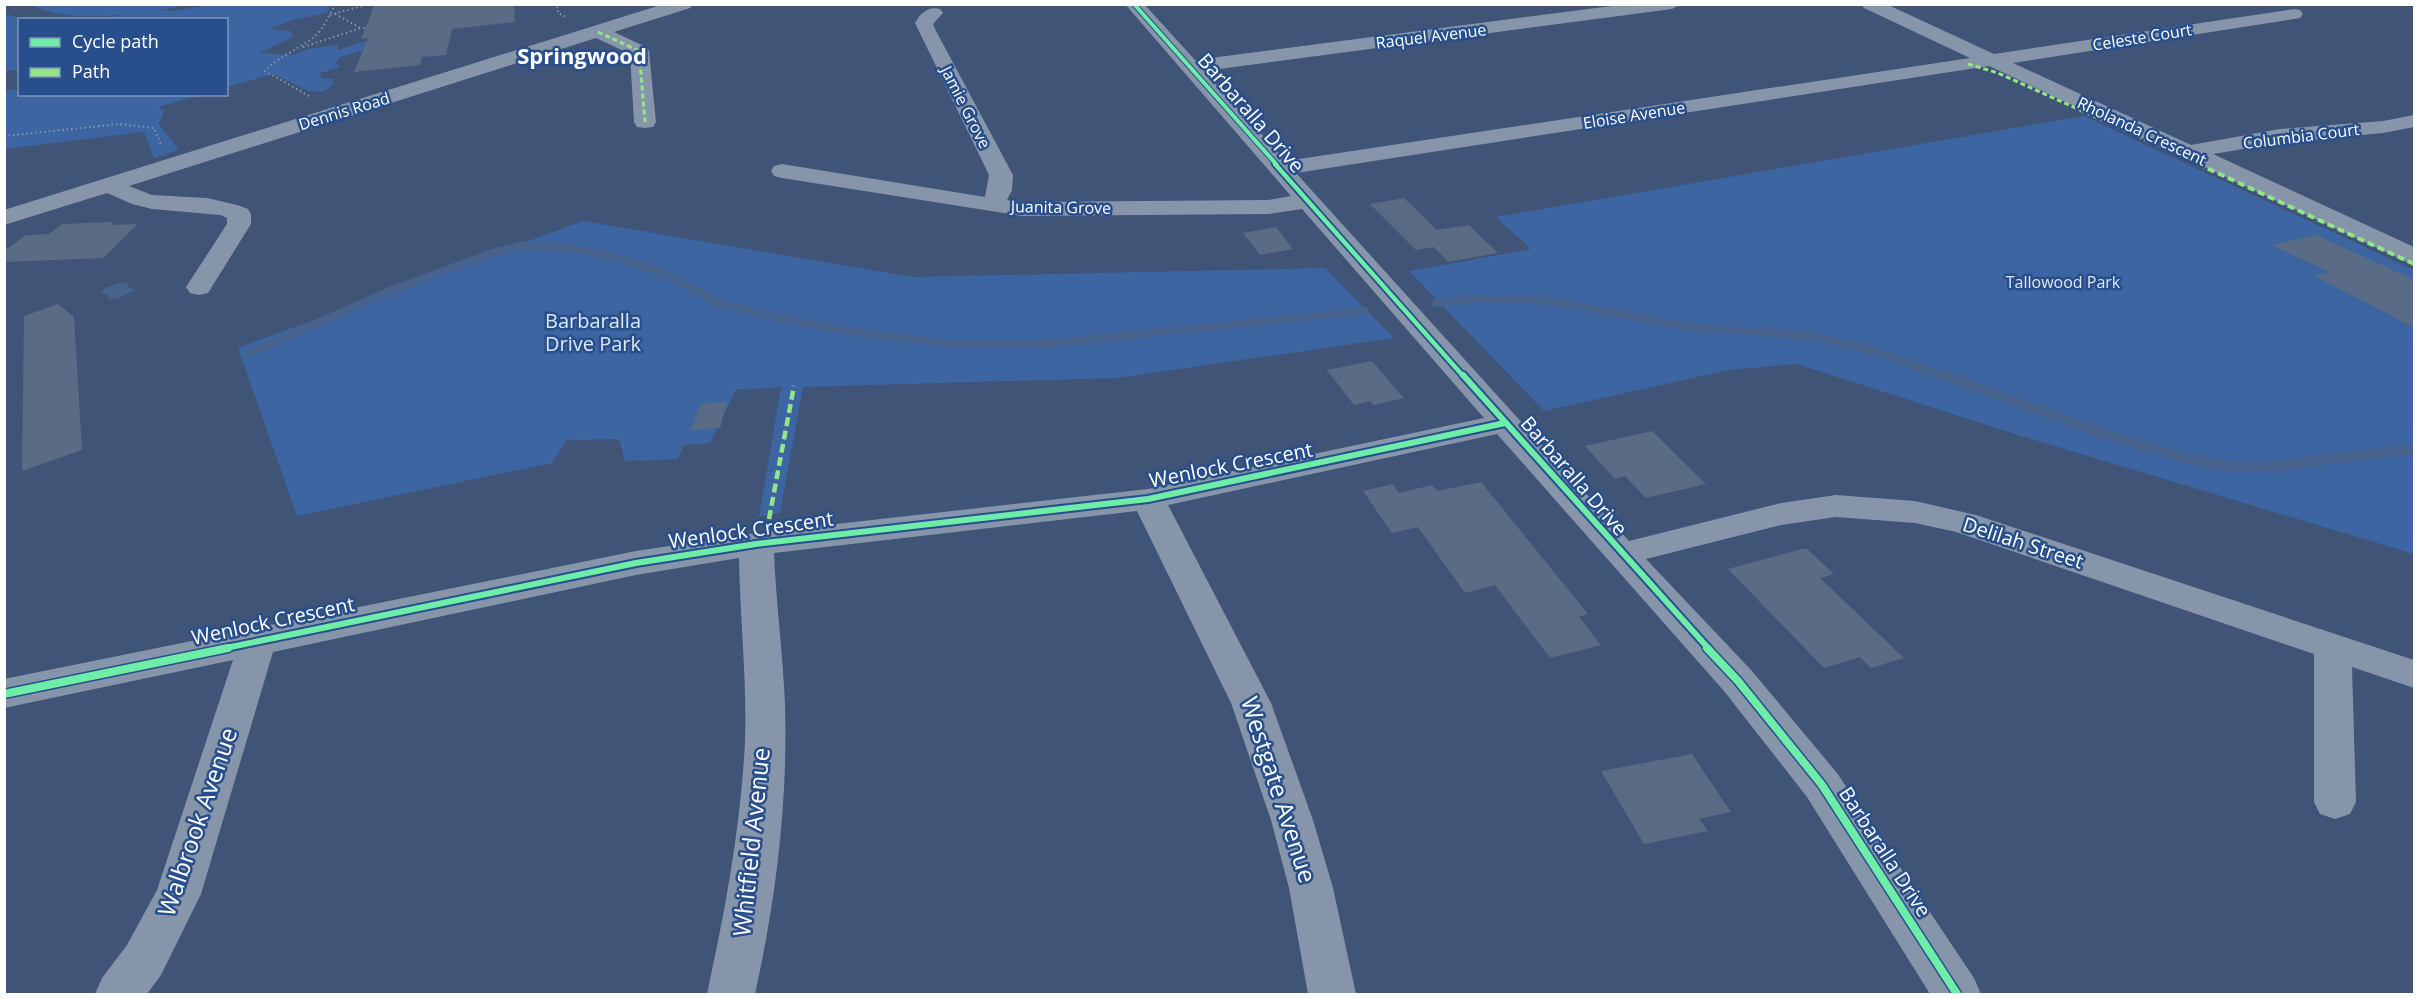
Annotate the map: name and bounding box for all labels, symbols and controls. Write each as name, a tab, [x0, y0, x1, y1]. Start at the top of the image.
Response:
legend	[18, 18, 228, 96]
street label: Raquel Avenue	[1374, 18, 1488, 54]
street label: Celeste Court	[2091, 18, 2194, 56]
text: Cycle path	[72, 29, 159, 53]
district label: Springwood	[517, 40, 647, 70]
street label: Barbaralla Drive	[1192, 47, 1311, 178]
text: Path	[72, 59, 110, 83]
street label: Jamie Grove	[935, 60, 996, 152]
street label: Dennis Road	[296, 87, 392, 135]
street label: Rholanda Crescent	[2074, 91, 2210, 171]
street label: Eloise Avenue	[1581, 96, 1687, 134]
street label: Columbia Court	[2242, 118, 2361, 154]
street label: Juanita Grove	[1009, 195, 1111, 219]
park label: Tallowood Park	[2006, 271, 2121, 293]
park label: Barbaralla Drive Park	[545, 307, 641, 357]
street label: Barbaralla Drive	[1515, 410, 1634, 541]
street label: Wenlock Crescent	[1147, 435, 1315, 494]
street label: Wenlock Crescent	[667, 505, 835, 554]
street label: Delilah Street	[1959, 510, 2087, 575]
street label: Wenlock Crescent	[189, 590, 357, 651]
street label: Westgate Avenue	[1234, 692, 1325, 887]
street label: Walbrook Avenue	[149, 723, 244, 920]
street label: Whitfield Avenue	[724, 746, 777, 938]
street label: Barbaralla Drive	[1833, 781, 1938, 922]

